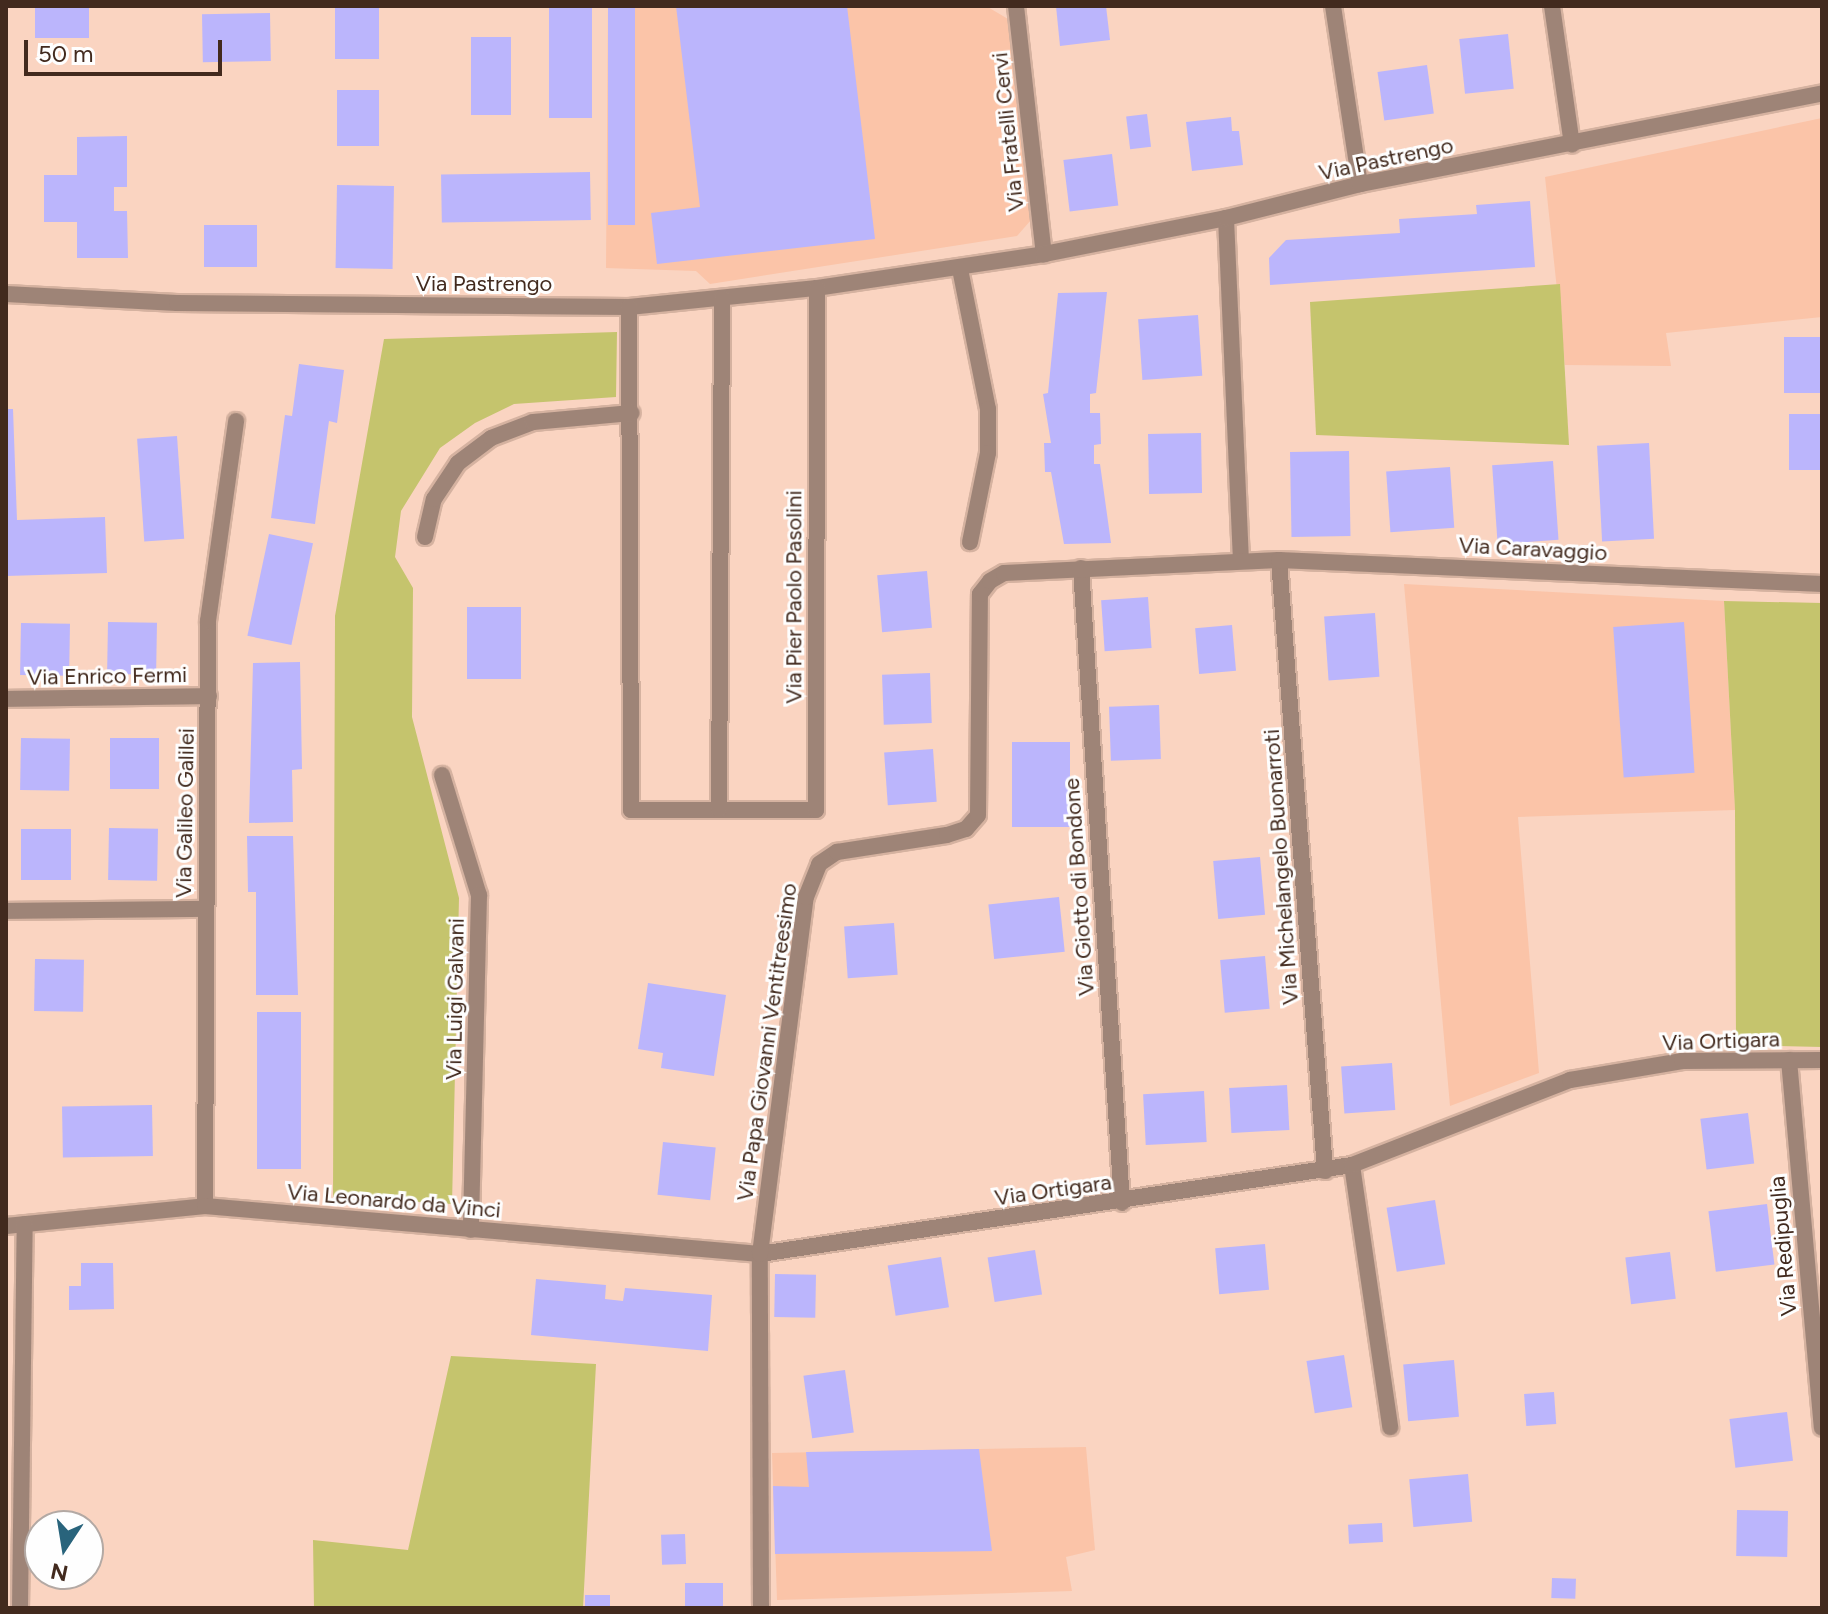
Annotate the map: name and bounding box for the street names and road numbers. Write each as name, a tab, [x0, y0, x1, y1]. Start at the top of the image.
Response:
street label: Via Fratelli Cervi	[987, 51, 1029, 213]
street label: Via Pastrengo	[1316, 132, 1456, 186]
street label: Via Pastrengo	[416, 271, 552, 297]
street label: Via Pier Paolo Pasolini	[781, 490, 807, 704]
street label: Via Caravaggio	[1458, 532, 1608, 566]
street label: Via Enrico Fermi	[27, 661, 187, 691]
street label: Via Galileo Galilei	[170, 728, 200, 898]
street label: Via Michelangelo Buonarroti	[1258, 728, 1304, 1006]
street label: Via Giotto di Bondone	[1058, 777, 1100, 997]
street label: Via Papa Giovanni Ventitreesimo	[732, 881, 802, 1203]
street label: Via Luigi Galvani	[440, 918, 470, 1080]
street label: Via Ortigara	[1662, 1026, 1780, 1056]
street label: Via Ortigara	[993, 1169, 1113, 1211]
street label: Via Redipuglia	[1764, 1175, 1802, 1317]
street label: Via Leonardo da Vinci	[286, 1179, 502, 1223]

